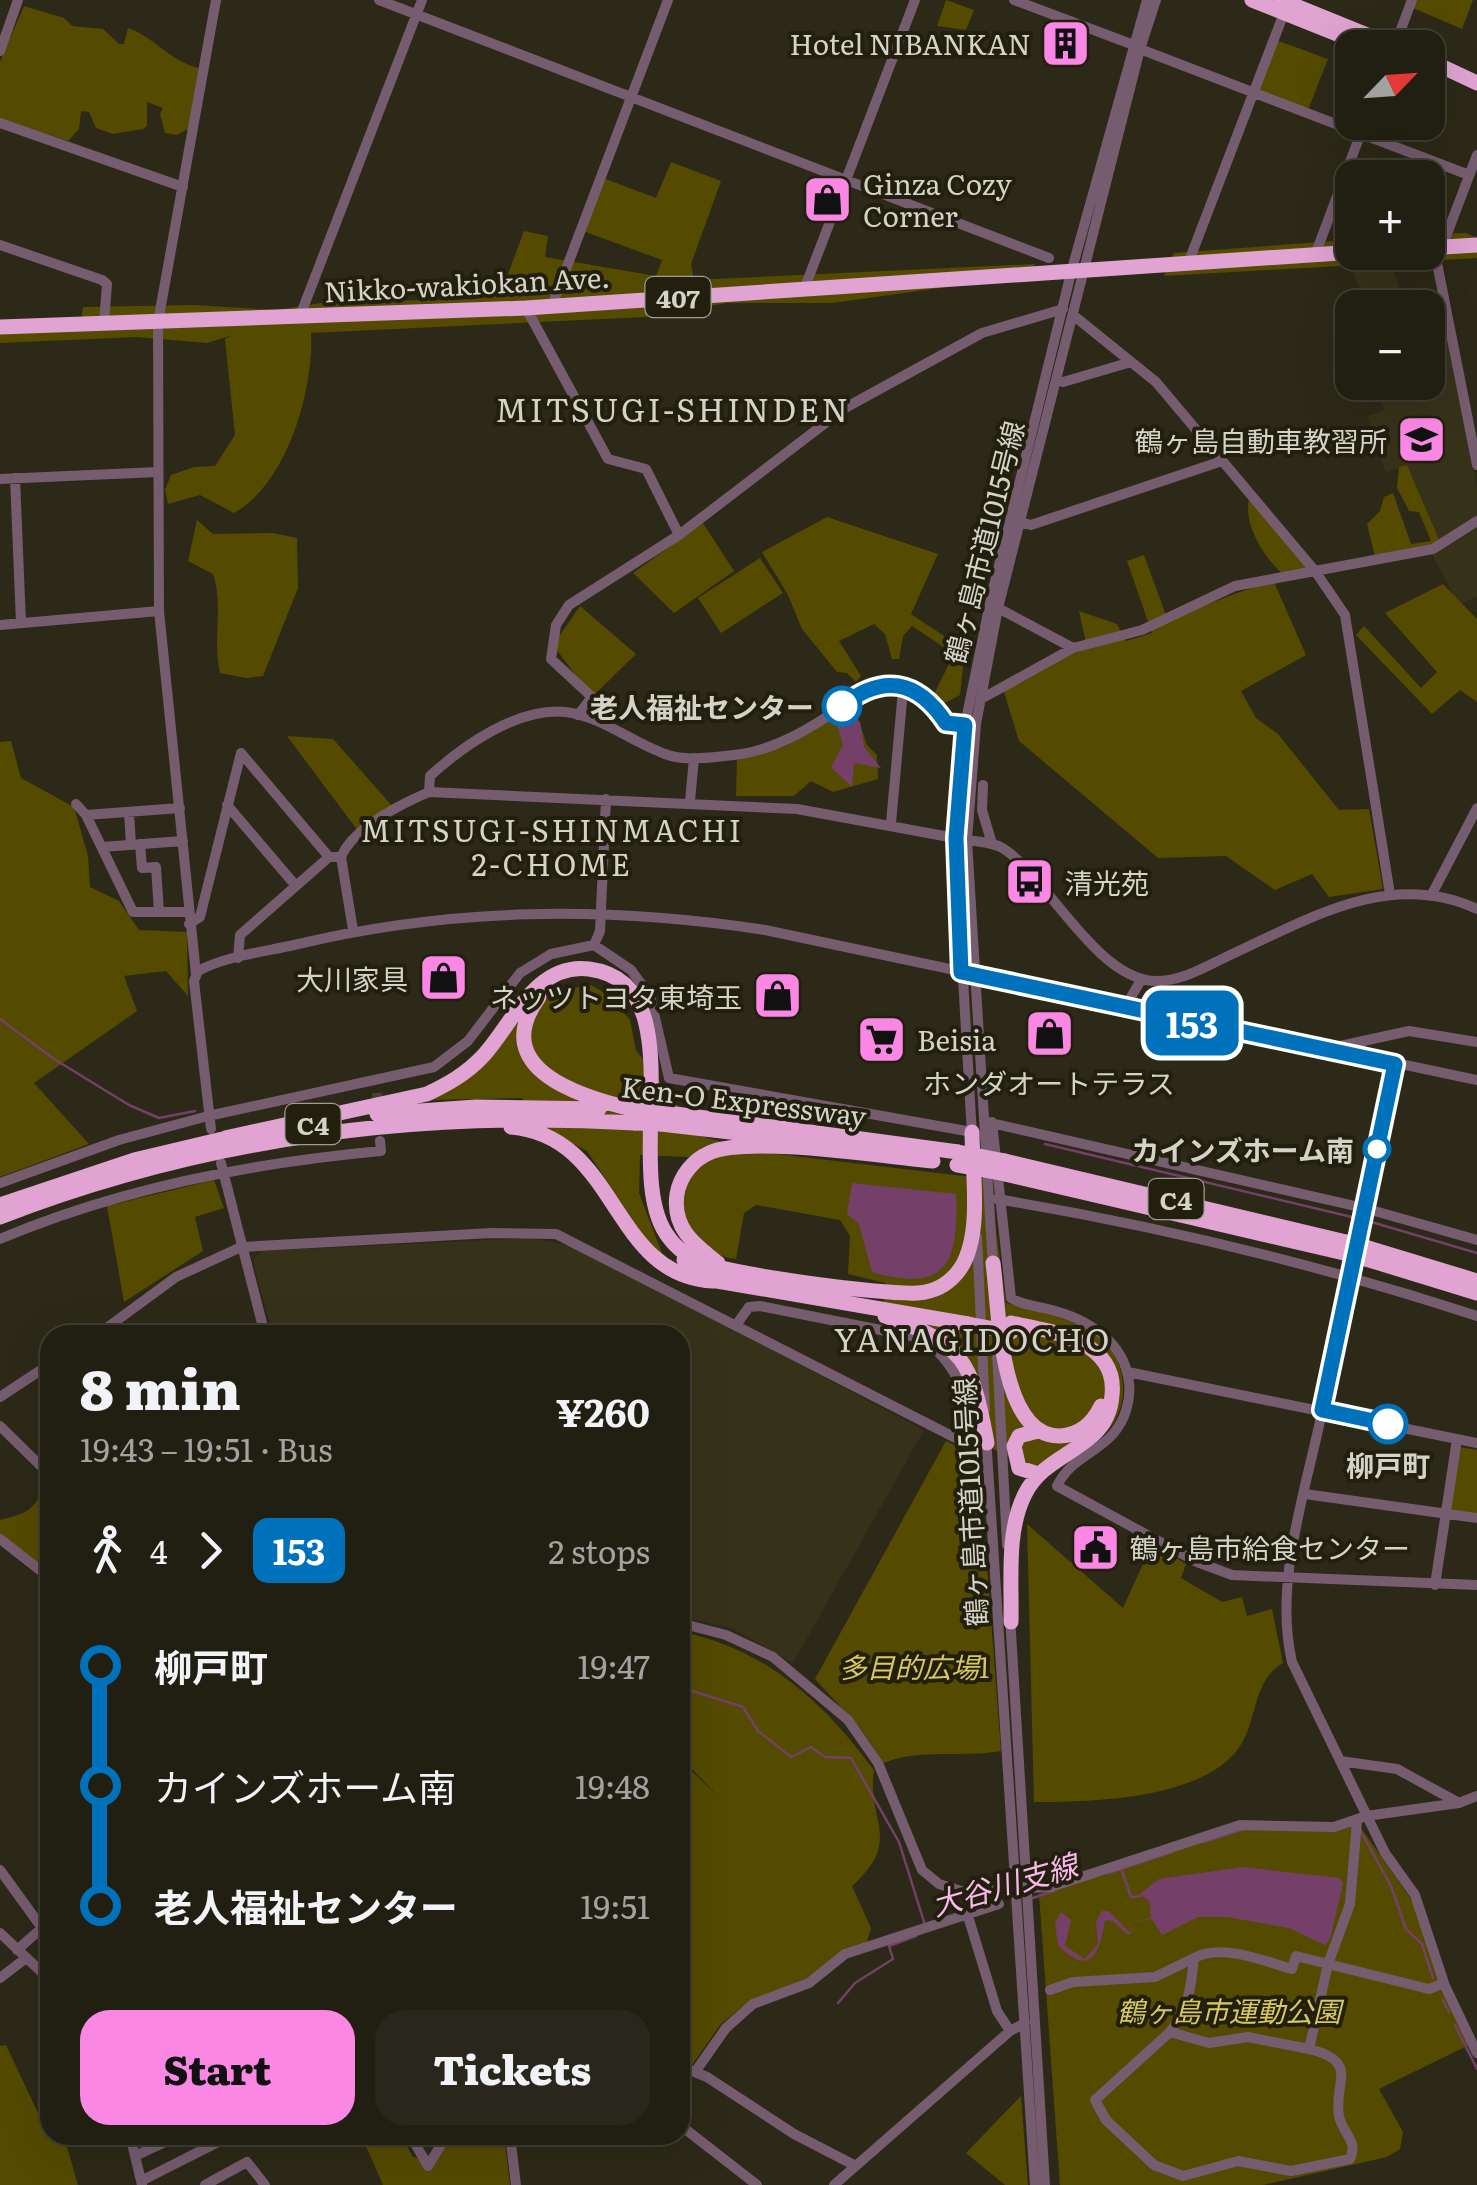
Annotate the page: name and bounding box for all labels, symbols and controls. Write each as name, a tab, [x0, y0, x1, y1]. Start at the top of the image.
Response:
building icon: Hotel NIBANKAN	[1040, 17, 1092, 69]
place label: Hotel NIBANKAN	[790, 22, 1031, 64]
north arrow	[1335, 30, 1445, 140]
map controls	[1335, 30, 1445, 400]
button: +	[1335, 160, 1445, 270]
place label: Ginza Cozy Corner	[863, 162, 1013, 236]
shop icon: Ginza Cozy Corner	[802, 173, 854, 225]
street label: Nikko-wakiokan Ave.	[323, 255, 611, 311]
road number: 407	[646, 277, 710, 317]
button: −	[1335, 290, 1445, 400]
district label: MITSUGI-SHINDEN	[495, 384, 851, 432]
school or university icon: 鶴ヶ島自動車教習所	[1396, 414, 1448, 466]
street label: 鶴ヶ島市道1015号線	[932, 416, 1034, 668]
place label: 鶴ヶ島自動車教習所	[1135, 419, 1387, 461]
place label: 老人福祉センター	[590, 685, 814, 727]
marker: 老人福祉センター	[823, 687, 861, 725]
district label: MITSUGI-SHINMACHI 2-CHOME	[360, 807, 744, 885]
bus stop icon: 清光苑	[1004, 856, 1056, 908]
place label: 清光苑	[1065, 861, 1149, 903]
shop icon: 大川家具	[417, 952, 469, 1004]
place label: 大川家具	[296, 957, 408, 999]
shop icon: ネッツトヨタ東埼玉	[751, 970, 803, 1022]
place label: ネッツトヨタ東埼玉	[490, 975, 742, 1017]
line badge: 153	[1134, 990, 1250, 1056]
text: 153	[1166, 997, 1218, 1049]
shop icon: ホンダオートテラス	[1023, 1008, 1075, 1060]
supermarket icon: Beisia	[856, 1013, 908, 1065]
place label: Beisia	[917, 1018, 996, 1060]
place label: ホンダオートテラス	[923, 1061, 1175, 1103]
street label: Ken-O Expressway	[619, 1064, 870, 1136]
road number: C4	[286, 1104, 340, 1144]
place label: カインズホーム南	[1131, 1128, 1354, 1170]
marker: カインズホーム南	[1364, 1136, 1390, 1162]
road number: C4	[1148, 1179, 1204, 1219]
district label: YANAGIDOCHO	[834, 1314, 1112, 1362]
text: 8 min	[80, 1345, 241, 1427]
street label: 鶴ヶ島市道1015号線	[942, 1376, 996, 1628]
text: ¥260	[556, 1382, 650, 1439]
marker: 柳戸町	[1369, 1405, 1407, 1443]
text: 19:43 – 19:51 · Bus	[80, 1424, 333, 1472]
place label: 柳戸町	[1346, 1443, 1430, 1485]
public building icon: 鶴ヶ島市給食センター	[1069, 1521, 1121, 1573]
icon: walk	[80, 1523, 135, 1578]
icon: forward	[183, 1523, 238, 1578]
text: 153	[273, 1524, 325, 1576]
text: 4	[150, 1526, 168, 1574]
text: 2 stops	[548, 1526, 650, 1574]
place label: 鶴ヶ島市給食センター	[1130, 1526, 1410, 1568]
text: 柳戸町	[154, 1637, 268, 1694]
text: 19:47	[577, 1641, 650, 1689]
park label: 多目的広場1	[839, 1645, 989, 1687]
text: カインズホーム南	[154, 1757, 456, 1814]
text: 19:48	[575, 1761, 650, 1809]
water label: 大谷川支線	[926, 1840, 1086, 1925]
text: 老人福祉センター	[154, 1877, 458, 1934]
text: 19:51	[580, 1881, 650, 1929]
park label: 鶴ヶ島市運動公園	[1117, 1989, 1345, 2031]
button: Start	[80, 2010, 355, 2125]
button: Tickets	[375, 2010, 650, 2125]

